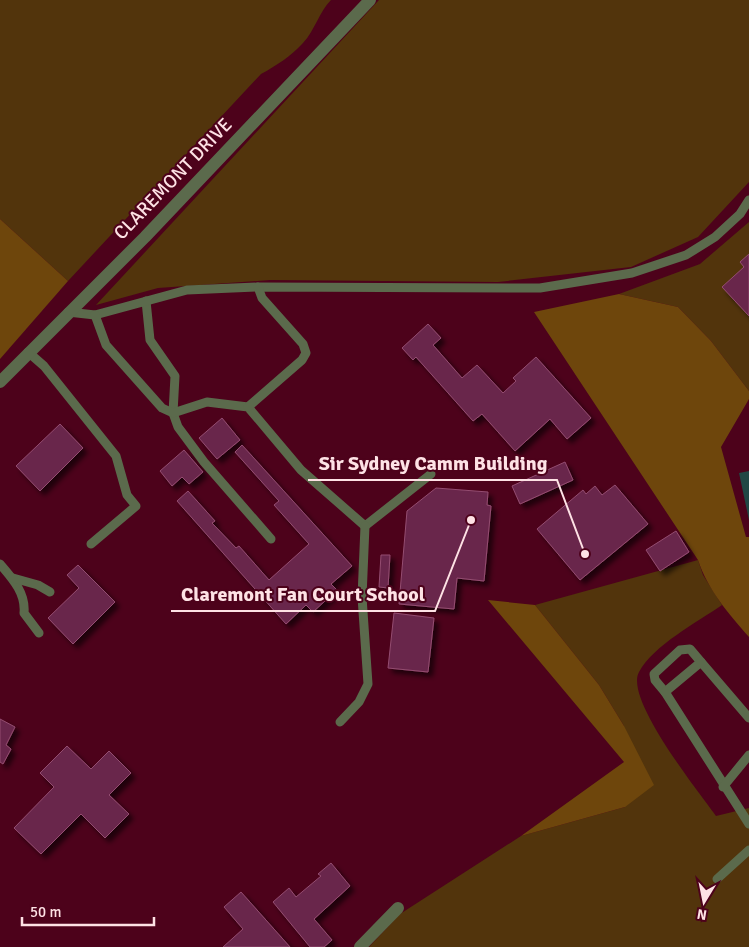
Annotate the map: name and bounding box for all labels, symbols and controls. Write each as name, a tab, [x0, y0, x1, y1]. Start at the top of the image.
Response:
street label: CLAREMONT DRIVE	[109, 113, 237, 245]
callout: Sir Sydney Camm Building	[308, 445, 557, 480]
text: Sir Sydney Camm Building	[319, 451, 548, 476]
callout: Claremont Fan Court School	[171, 576, 435, 611]
text: Claremont Fan Court School	[181, 582, 425, 607]
north arrow	[679, 877, 729, 927]
scale bar	[22, 894, 155, 926]
text: 50 m	[30, 903, 61, 921]
text: N	[696, 905, 708, 924]

